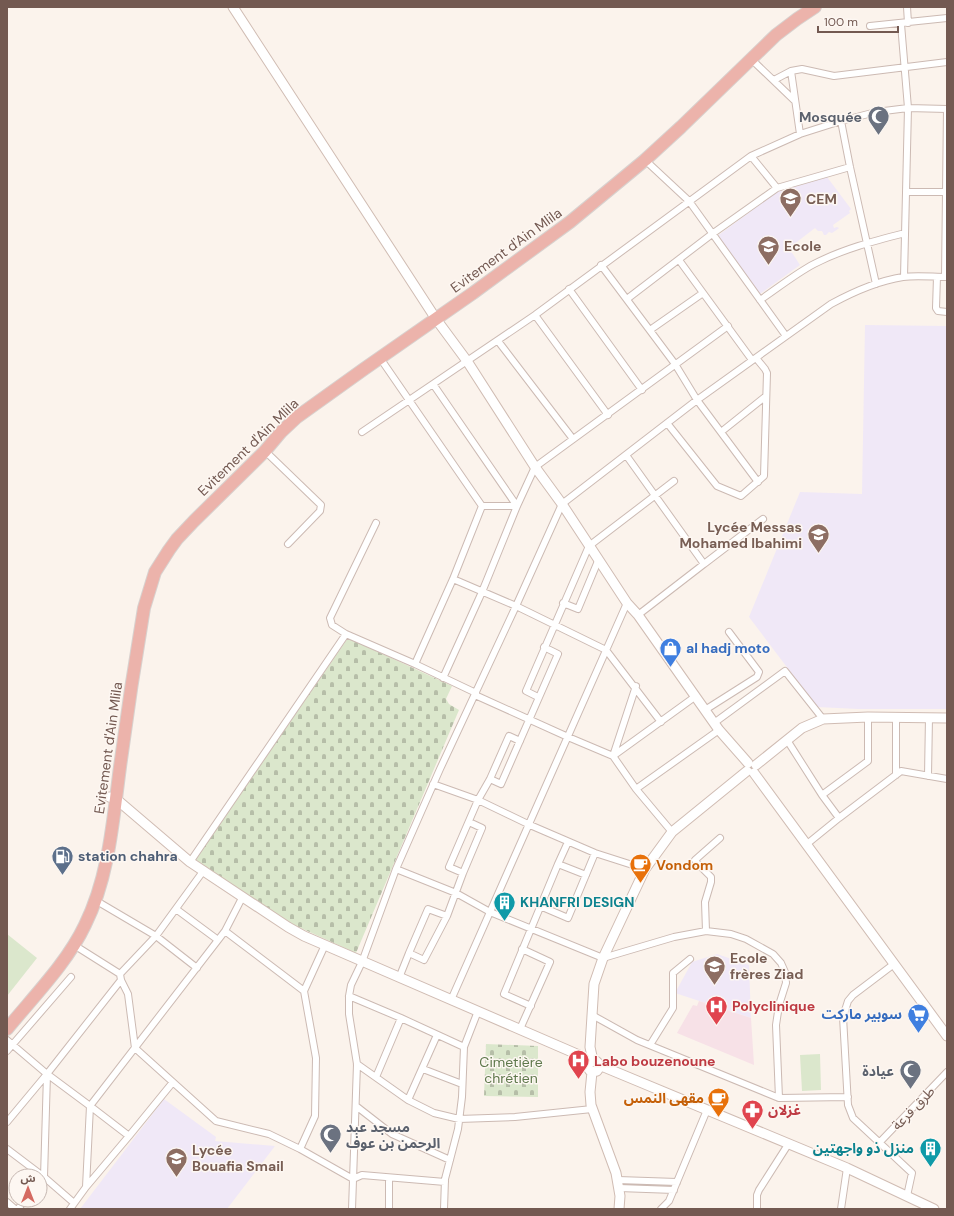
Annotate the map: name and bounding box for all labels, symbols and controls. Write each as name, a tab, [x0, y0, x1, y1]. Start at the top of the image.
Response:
scale bar	[818, 8, 898, 34]
text: 100 m	[824, 14, 858, 30]
mosque icon: Mosquée	[865, 104, 891, 137]
place label: Mosquée	[799, 108, 862, 126]
school or university icon: CEM	[778, 186, 804, 219]
place label: CEM	[806, 190, 837, 208]
street label: Evitement d'Ain Mlila	[447, 204, 565, 296]
school or university icon: Ecole	[756, 233, 782, 266]
place label: Ecole	[784, 237, 821, 255]
street label: Evitement d'Ain Mlila	[194, 394, 302, 500]
place label: Lycée Messas Mohamed Ibahimi	[679, 518, 802, 552]
school or university icon: Lycée Messas Mohamed Ibahimi	[805, 522, 831, 555]
shop icon: al hadj moto	[658, 635, 684, 668]
place label: al hadj moto	[686, 639, 770, 657]
street label: Evitement d'Ain Mlila	[90, 681, 126, 815]
fuel station icon: station chahra	[49, 843, 75, 876]
place label: station chahra	[78, 847, 178, 865]
cafe icon: Vondom	[627, 852, 653, 885]
place label: Vondom	[656, 856, 713, 874]
building icon: KHANFRI DESIGN	[492, 889, 518, 922]
place label: KHANFRI DESIGN	[520, 893, 634, 911]
place label: Ecole frères Ziad	[730, 949, 803, 983]
school or university icon: Ecole frères Ziad	[702, 953, 728, 986]
hospital icon: Polyclinique	[704, 993, 730, 1026]
place label: Polyclinique	[732, 997, 815, 1015]
supermarket icon: سوبير ماركت	[905, 1001, 931, 1034]
place label: سوبير ماركت	[822, 1005, 902, 1023]
hospital icon: Labo bouzenoune	[566, 1048, 592, 1081]
place label: Labo bouzenoune	[594, 1052, 716, 1070]
park label: Cimetière chrétien	[479, 1053, 543, 1087]
mosque icon: عيادة	[897, 1058, 923, 1091]
place label: عيادة	[862, 1062, 894, 1080]
street label: طرق فرعة	[888, 1082, 938, 1134]
cafe icon: مقهى النمس	[706, 1085, 732, 1118]
place label: مقهى النمس	[624, 1089, 704, 1107]
pharmacy icon: غزلان	[740, 1097, 766, 1130]
place label: غزلان	[768, 1101, 801, 1119]
place label: مسجد عبد الرحمن بن عوف	[346, 1118, 440, 1152]
mosque icon: مسجد عبد الرحمن بن عوف	[318, 1122, 344, 1155]
building icon: منزل ذو واجهتين	[917, 1135, 943, 1168]
place label: منزل ذو واجهتين	[813, 1139, 914, 1157]
place label: Lycée Bouafia Smail	[192, 1141, 284, 1175]
school or university icon: Lycée Bouafia Smail	[164, 1145, 190, 1178]
north arrow	[8, 1168, 48, 1208]
text: ش	[20, 1171, 36, 1185]

